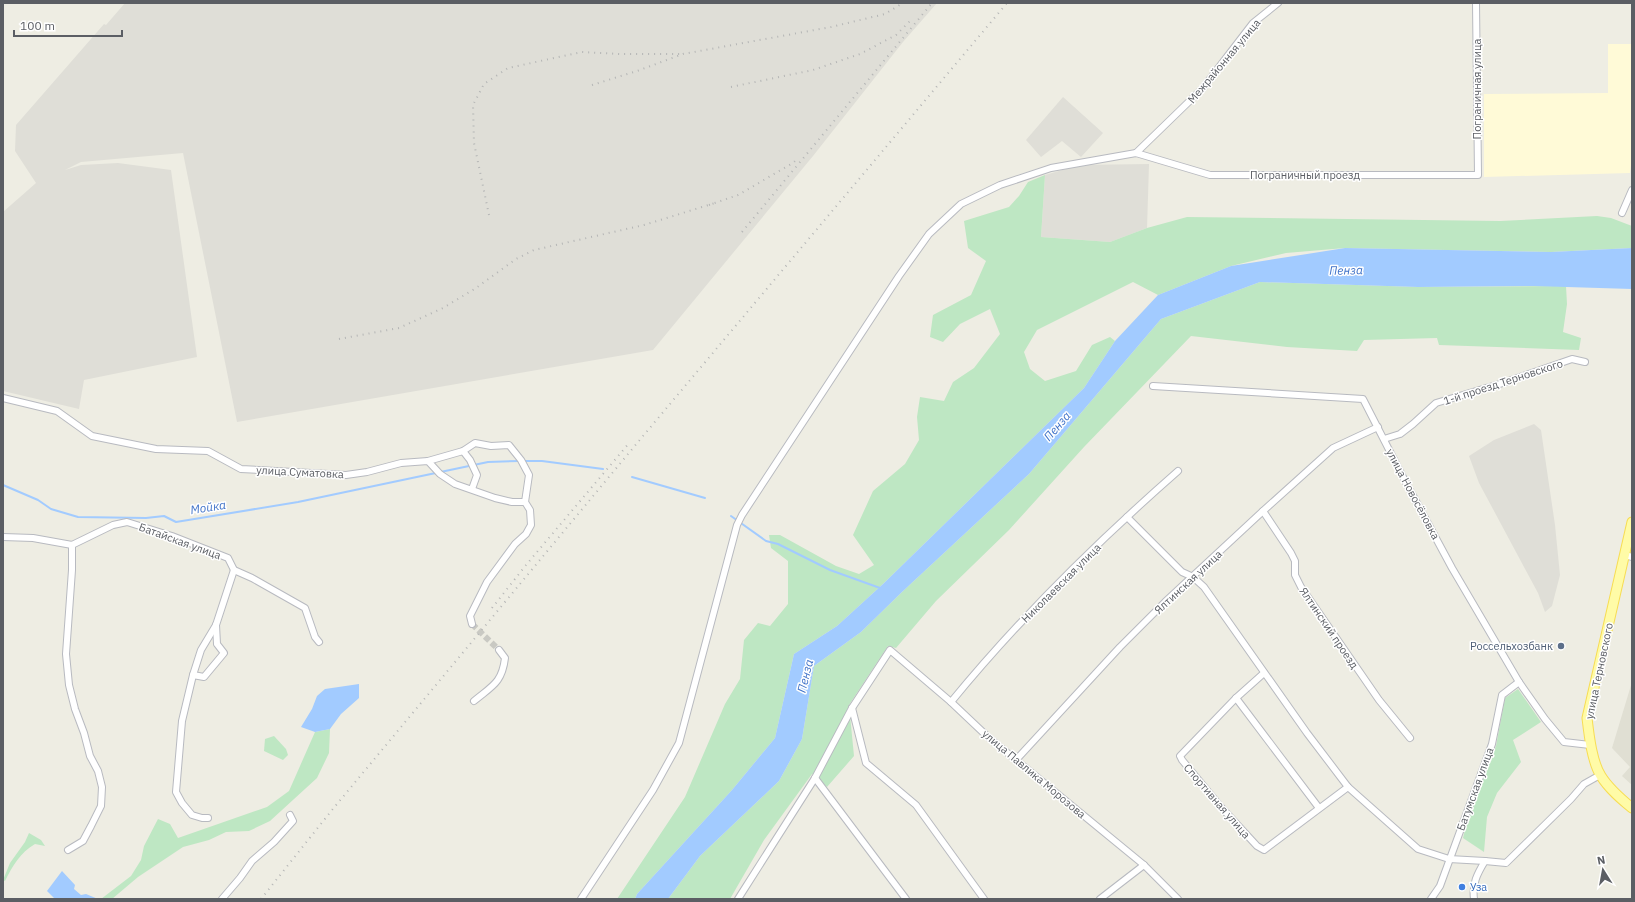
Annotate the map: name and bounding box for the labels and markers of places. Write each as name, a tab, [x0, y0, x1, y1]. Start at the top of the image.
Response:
place label: Россельхозбанк	[1470, 639, 1553, 653]
marker: Россельхозбанк	[1556, 641, 1566, 651]
place label: Уза	[1470, 880, 1487, 894]
marker: Уза	[1457, 882, 1467, 892]

